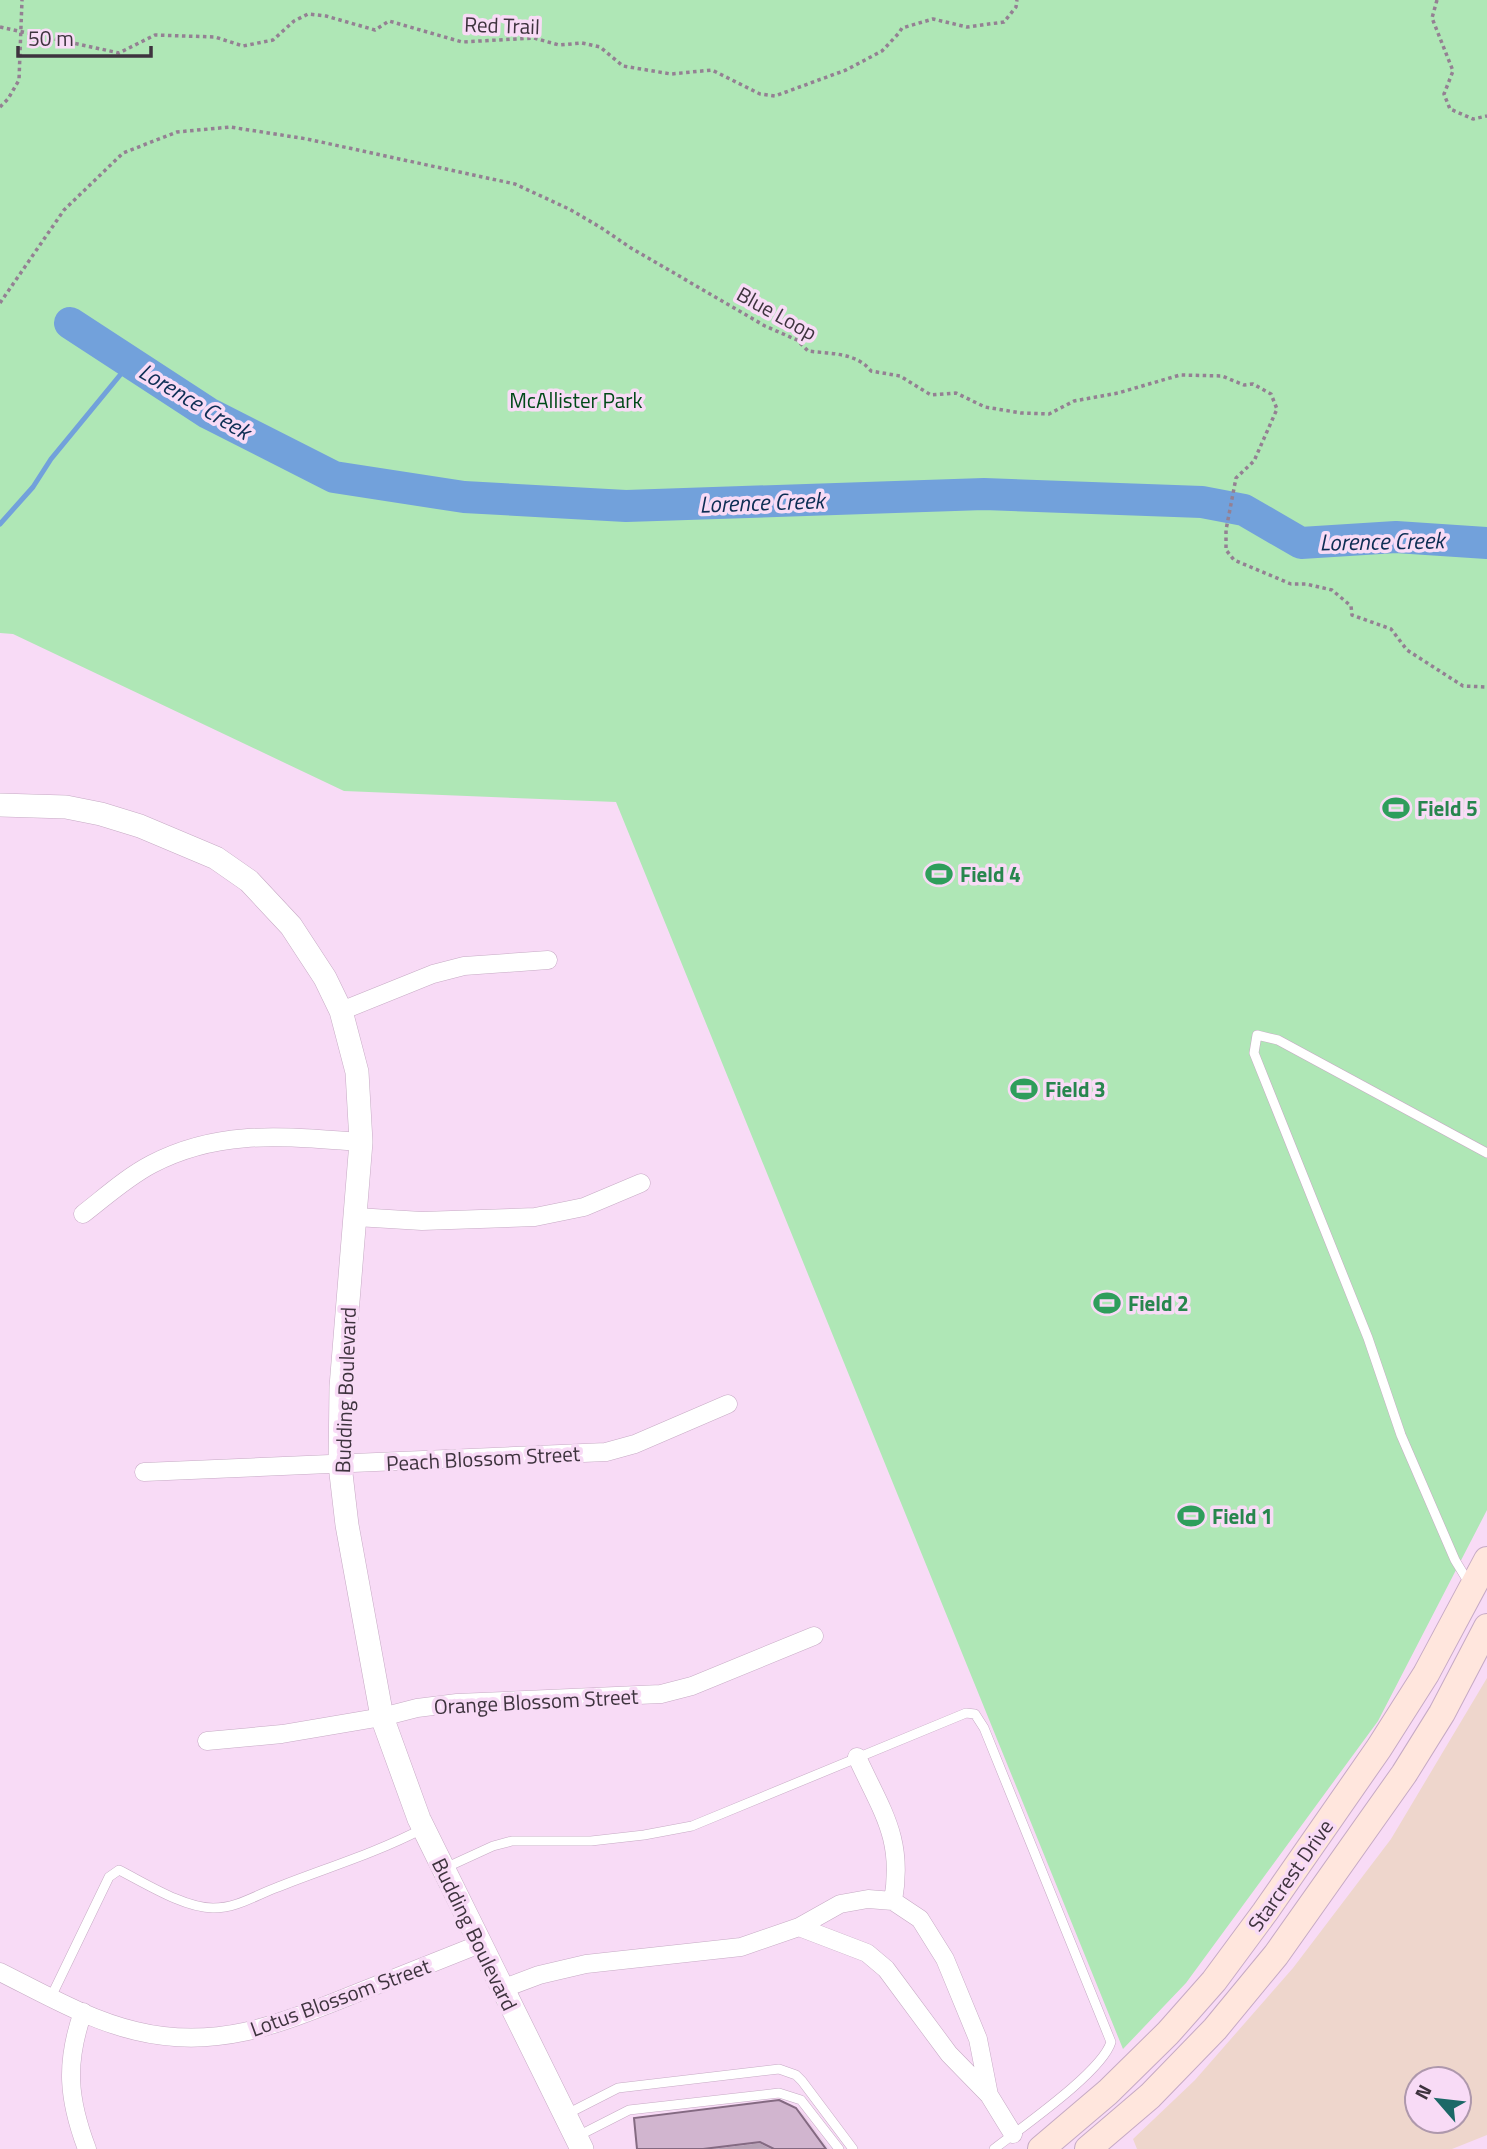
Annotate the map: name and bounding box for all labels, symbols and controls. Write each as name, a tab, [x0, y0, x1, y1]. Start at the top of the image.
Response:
street label: Red Trail	[464, 8, 540, 42]
scale bar	[18, 14, 150, 58]
text: 50 m	[28, 22, 74, 54]
street label: Blue Loop	[731, 278, 823, 348]
water label: Lorence Creek	[132, 354, 260, 450]
park label: McAllister Park	[509, 384, 643, 416]
water label: Lorence Creek	[699, 482, 828, 522]
water label: Lorence Creek	[1319, 522, 1448, 560]
place label: Field 5	[1417, 792, 1478, 824]
sports icon: Field 5	[1381, 793, 1411, 823]
place label: Field 4	[960, 858, 1021, 890]
sports icon: Field 4	[924, 859, 954, 889]
place label: Field 3	[1045, 1073, 1106, 1105]
sports icon: Field 3	[1009, 1074, 1039, 1104]
place label: Field 2	[1128, 1287, 1189, 1319]
sports icon: Field 2	[1092, 1288, 1122, 1318]
street label: Budding Boulevard	[326, 1306, 364, 1474]
street label: Peach Blossom Street	[385, 1437, 582, 1479]
place label: Field 1	[1212, 1500, 1273, 1532]
sports icon: Field 1	[1176, 1501, 1206, 1531]
street label: Orange Blossom Street	[433, 1680, 640, 1722]
street label: Starcrest Drive	[1239, 1812, 1341, 1938]
street label: Budding Boulevard	[424, 1852, 526, 2016]
street label: Lotus Blossom Street	[245, 1949, 435, 2044]
north arrow	[1403, 2065, 1473, 2135]
text: N	[1407, 2079, 1438, 2104]

